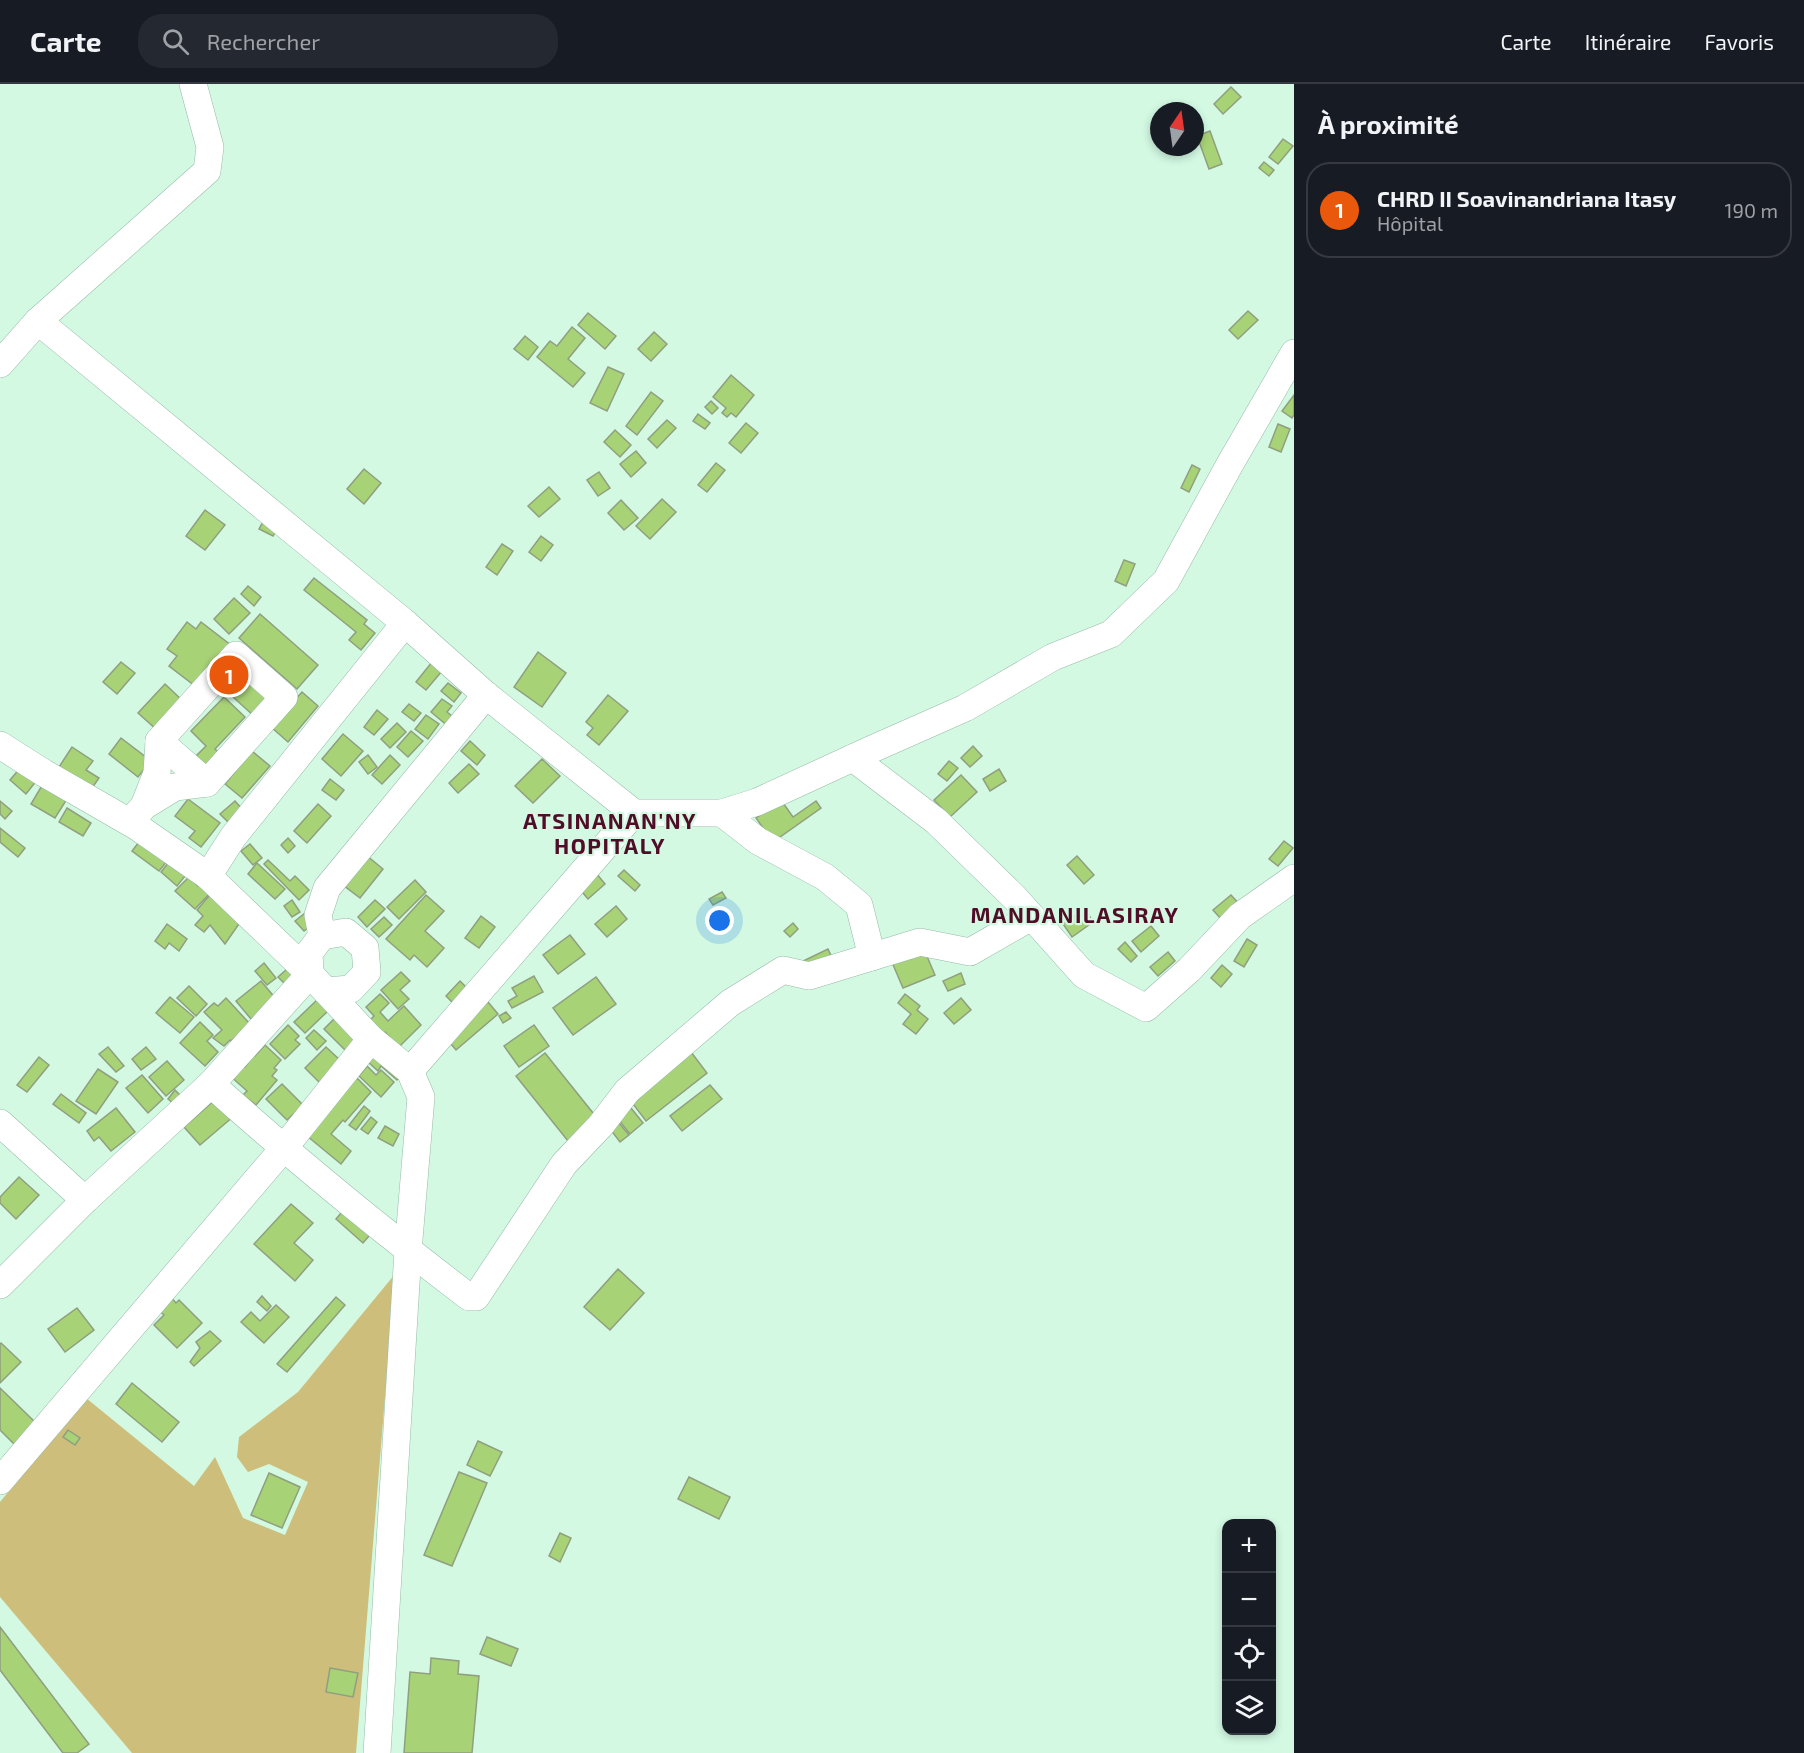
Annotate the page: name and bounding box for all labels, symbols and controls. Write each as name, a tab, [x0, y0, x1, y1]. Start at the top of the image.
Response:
search box	[138, 14, 558, 68]
text: Carte	[30, 24, 102, 58]
icon: search	[159, 25, 192, 58]
text: Rechercher	[207, 28, 320, 54]
text: Carte	[1500, 29, 1552, 54]
text: Itinéraire	[1585, 29, 1671, 54]
text: Favoris	[1704, 29, 1774, 54]
north arrow	[1150, 102, 1204, 156]
text: À proximité	[1318, 108, 1459, 139]
text: CHRD II Soavinandriana Itasy	[1377, 185, 1676, 211]
text: 1	[1335, 198, 1344, 222]
text: 190 m	[1725, 198, 1778, 222]
text: Hôpital	[1377, 211, 1443, 235]
pin: 1	[210, 652, 248, 698]
district label: ATSINANAN'NY HOPITALY	[523, 807, 697, 858]
district label: MANDANILASIRAY	[970, 901, 1180, 927]
your location	[705, 906, 734, 935]
map controls	[1222, 1519, 1276, 1735]
button: +	[1222, 1519, 1276, 1573]
button: −	[1222, 1573, 1276, 1627]
button: locate	[1222, 1627, 1276, 1681]
button: layers	[1222, 1681, 1276, 1735]

